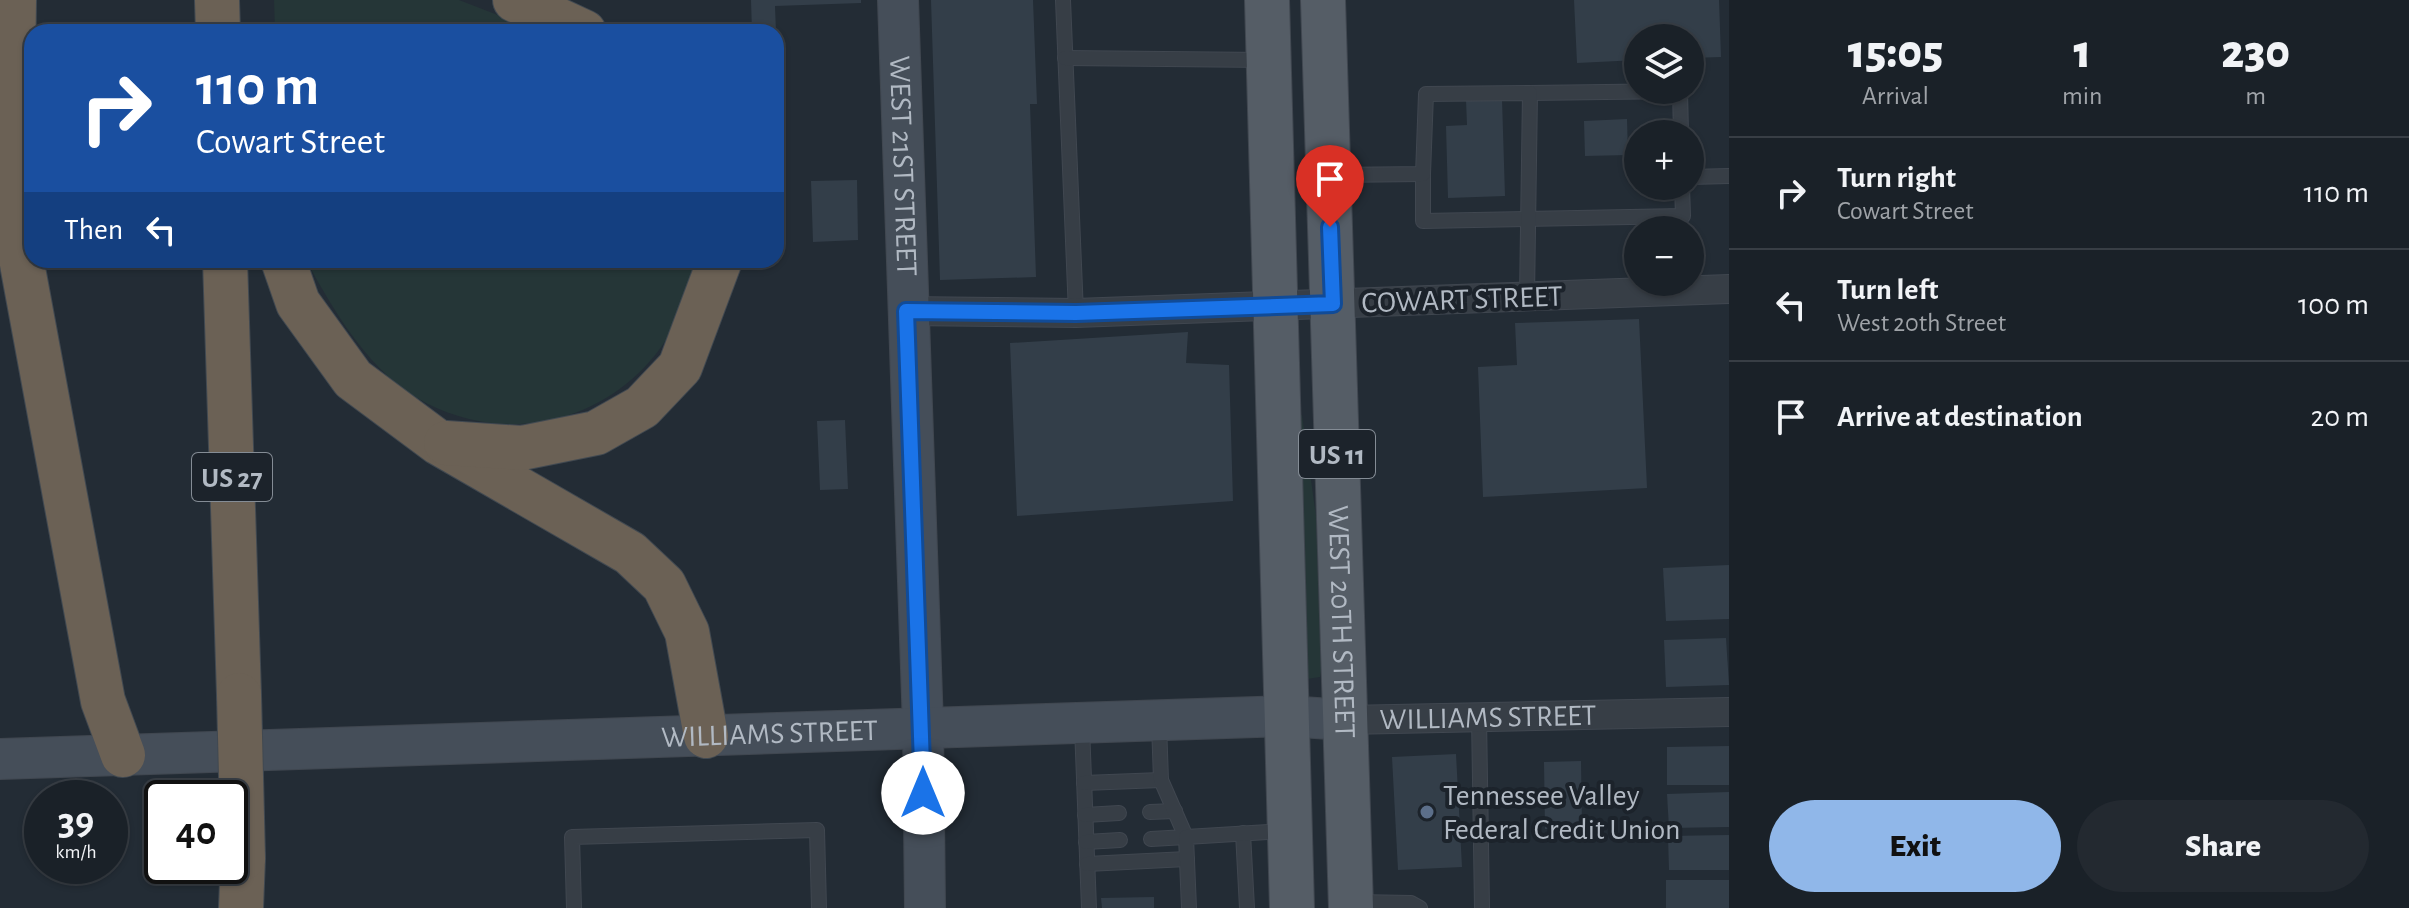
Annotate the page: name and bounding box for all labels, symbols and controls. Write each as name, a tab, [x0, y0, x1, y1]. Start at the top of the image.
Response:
map controls	[1624, 24, 1704, 296]
button: layers	[1624, 24, 1704, 104]
text: 15:05	[1848, 29, 1943, 77]
text: 1	[2073, 29, 2091, 77]
text: 230	[2221, 29, 2290, 77]
street label: WEST 21ST STREET	[884, 55, 922, 277]
icon: right	[64, 56, 168, 160]
text: 110 m	[196, 59, 319, 115]
text: Arrival	[1862, 83, 1929, 109]
text: min	[2062, 83, 2103, 109]
text: m	[2245, 83, 2266, 109]
button: +	[1624, 120, 1704, 200]
text: Cowart Street	[196, 124, 385, 160]
pin	[1296, 145, 1364, 227]
icon: arrive	[1308, 157, 1352, 201]
text: Turn right	[1837, 163, 1956, 193]
icon: right	[1769, 171, 1813, 215]
text: 110 m	[2304, 178, 2369, 208]
text: Cowart Street	[1837, 198, 1973, 224]
icon: left	[139, 208, 183, 252]
text: Then	[64, 215, 123, 245]
button: −	[1624, 216, 1704, 296]
text: Turn left	[1837, 275, 1938, 305]
street label: COWART STREET	[1361, 281, 1564, 319]
icon: left	[1769, 283, 1813, 327]
text: 100 m	[2298, 290, 2369, 320]
text: West 20th Street	[1837, 310, 2006, 336]
icon: arrive	[1769, 395, 1813, 439]
text: Arrive at destination	[1837, 402, 2083, 432]
text: 20 m	[2311, 402, 2369, 432]
road number: US 11	[1299, 430, 1375, 478]
road number: US 27	[192, 453, 272, 501]
street label: WEST 20TH STREET	[1323, 505, 1360, 739]
street label: WILLIAMS STREET	[1379, 701, 1597, 735]
street label: WILLIAMS STREET	[661, 716, 879, 753]
position arrow	[881, 751, 965, 835]
speed limit sign: 40	[144, 780, 248, 884]
place label: Tennessee Valley Federal Credit Union	[1443, 781, 1680, 845]
button: Exit	[1769, 800, 2061, 892]
button: Share	[2077, 800, 2369, 892]
text: 39	[58, 802, 94, 842]
marker: Tennessee Valley Federal Credit Union	[1418, 803, 1436, 821]
text: km/h	[55, 842, 97, 862]

